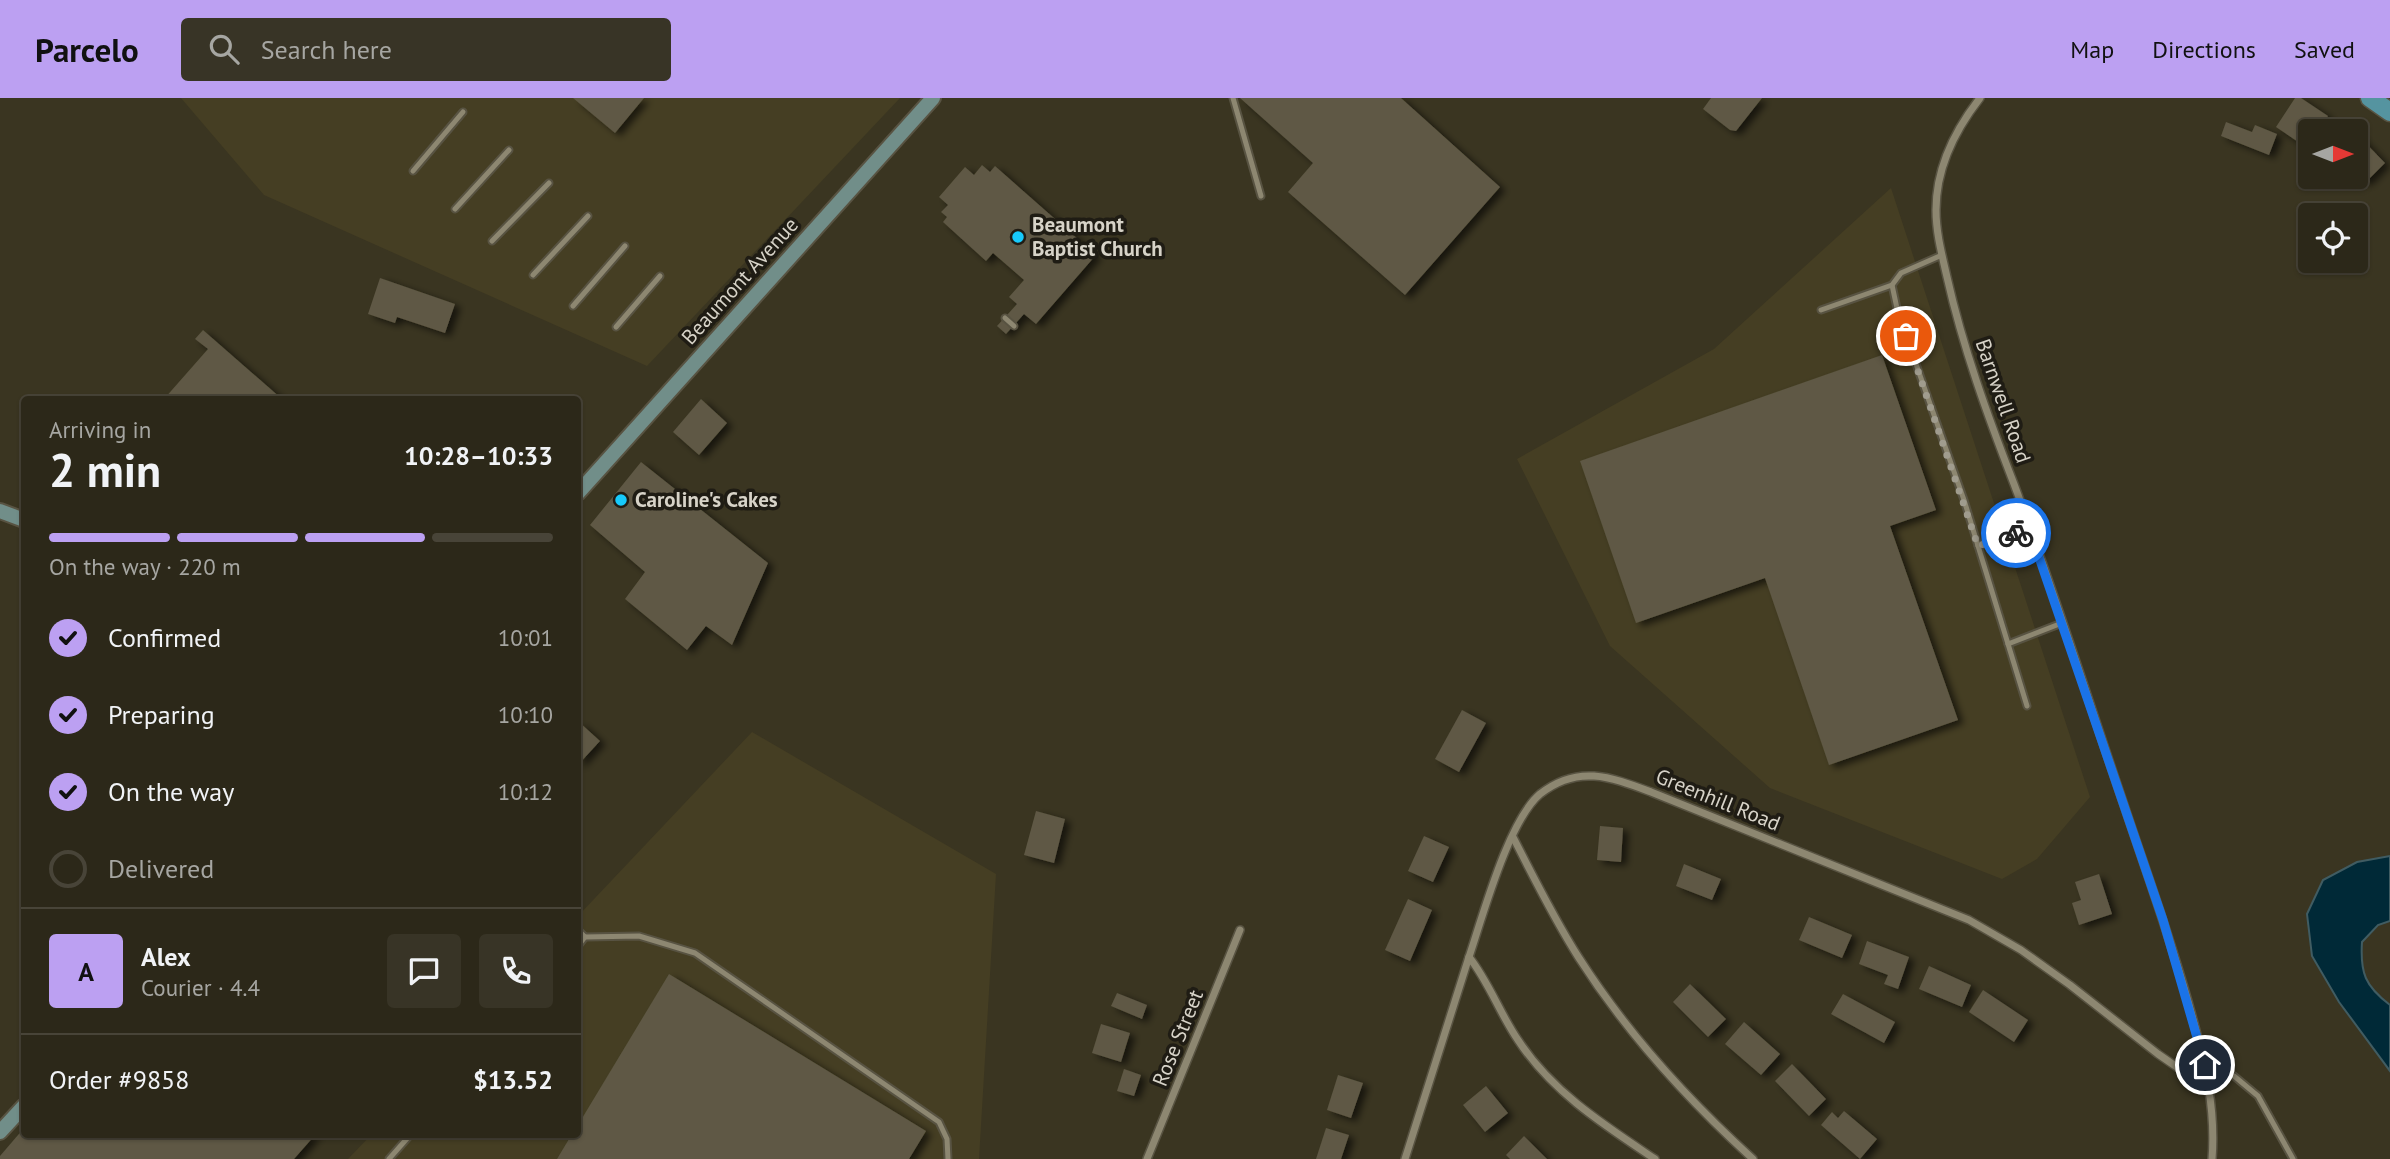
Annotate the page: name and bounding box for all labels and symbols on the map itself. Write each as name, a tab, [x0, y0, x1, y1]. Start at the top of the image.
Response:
north arrow	[2298, 119, 2368, 189]
street label: Beaumont Avenue	[675, 211, 804, 350]
place label: Beaumont Baptist Church	[1032, 211, 1163, 262]
marker: Beaumont Baptist Church	[1010, 229, 1026, 245]
pin	[1876, 306, 1936, 366]
street label: Barnwell Road	[1970, 335, 2037, 466]
place label: Caroline's Cakes	[635, 486, 778, 513]
marker: Caroline's Cakes	[613, 492, 629, 508]
courier	[1981, 498, 2051, 568]
street label: Greenhill Road	[1652, 762, 1784, 837]
street label: Rose Street	[1146, 986, 1209, 1090]
pin	[2175, 1035, 2235, 1095]

